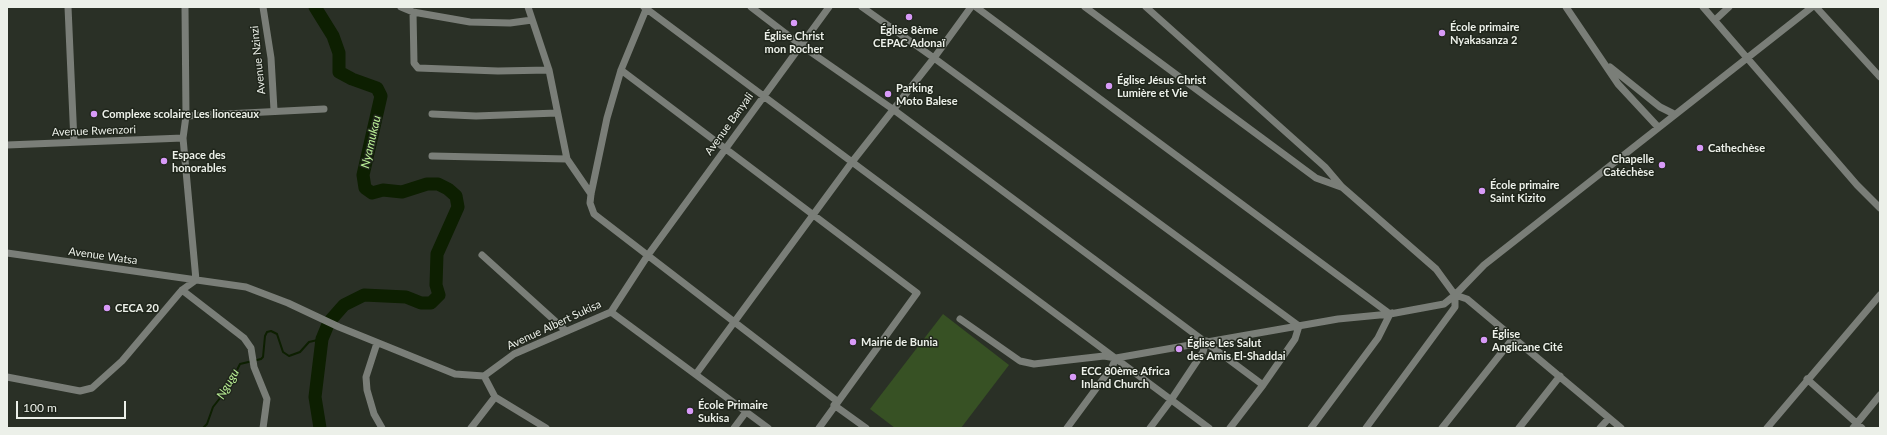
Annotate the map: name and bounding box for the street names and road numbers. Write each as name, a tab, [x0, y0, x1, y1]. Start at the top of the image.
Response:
street label: Avenue Nzinzi	[248, 25, 268, 95]
street label: Avenue Banyali	[702, 90, 756, 158]
street label: Avenue Rwenzori	[52, 123, 136, 139]
street label: Avenue Watsa	[68, 245, 138, 267]
street label: Avenue Albert Sukisa	[505, 297, 603, 353]

